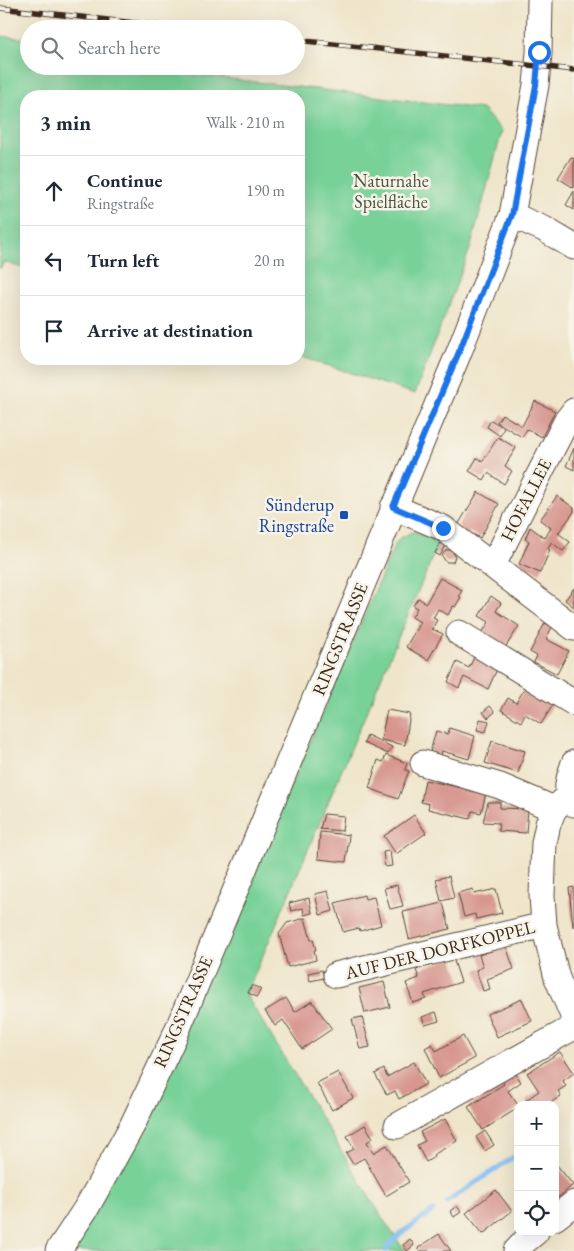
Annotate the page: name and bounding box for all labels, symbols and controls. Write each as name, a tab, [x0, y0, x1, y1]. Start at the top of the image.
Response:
search box	[20, 20, 305, 75]
icon: search	[38, 34, 66, 62]
text: Search here	[78, 35, 160, 60]
route start	[528, 41, 551, 64]
text: 3 min	[40, 109, 91, 136]
text: Walk · 210 m	[206, 112, 285, 133]
text: Continue	[87, 168, 162, 193]
park label: Naturnahe Spielfläche	[353, 169, 429, 213]
icon: ahead	[40, 177, 68, 205]
text: 190 m	[246, 180, 285, 201]
text: Ringstraße	[87, 193, 154, 214]
icon: left	[40, 247, 68, 275]
text: Turn left	[87, 248, 159, 273]
text: 20 m	[254, 250, 285, 271]
icon: arrive	[40, 317, 68, 345]
text: Arrive at destination	[87, 318, 253, 343]
street label: HOFALLEE	[495, 454, 556, 545]
place label: Sünderup Ringstraße	[259, 493, 334, 537]
marker: Sünderup Ringstraße	[338, 509, 350, 521]
route end	[432, 517, 455, 540]
street label: RINGSTRASSE	[306, 579, 373, 699]
street label: AUF DER DORFKOPPEL	[342, 915, 538, 984]
street label: RINGSTRASSE	[148, 952, 217, 1071]
map controls	[514, 1101, 559, 1236]
button: +	[514, 1101, 559, 1146]
button: −	[514, 1146, 559, 1191]
button: locate	[514, 1191, 559, 1236]

